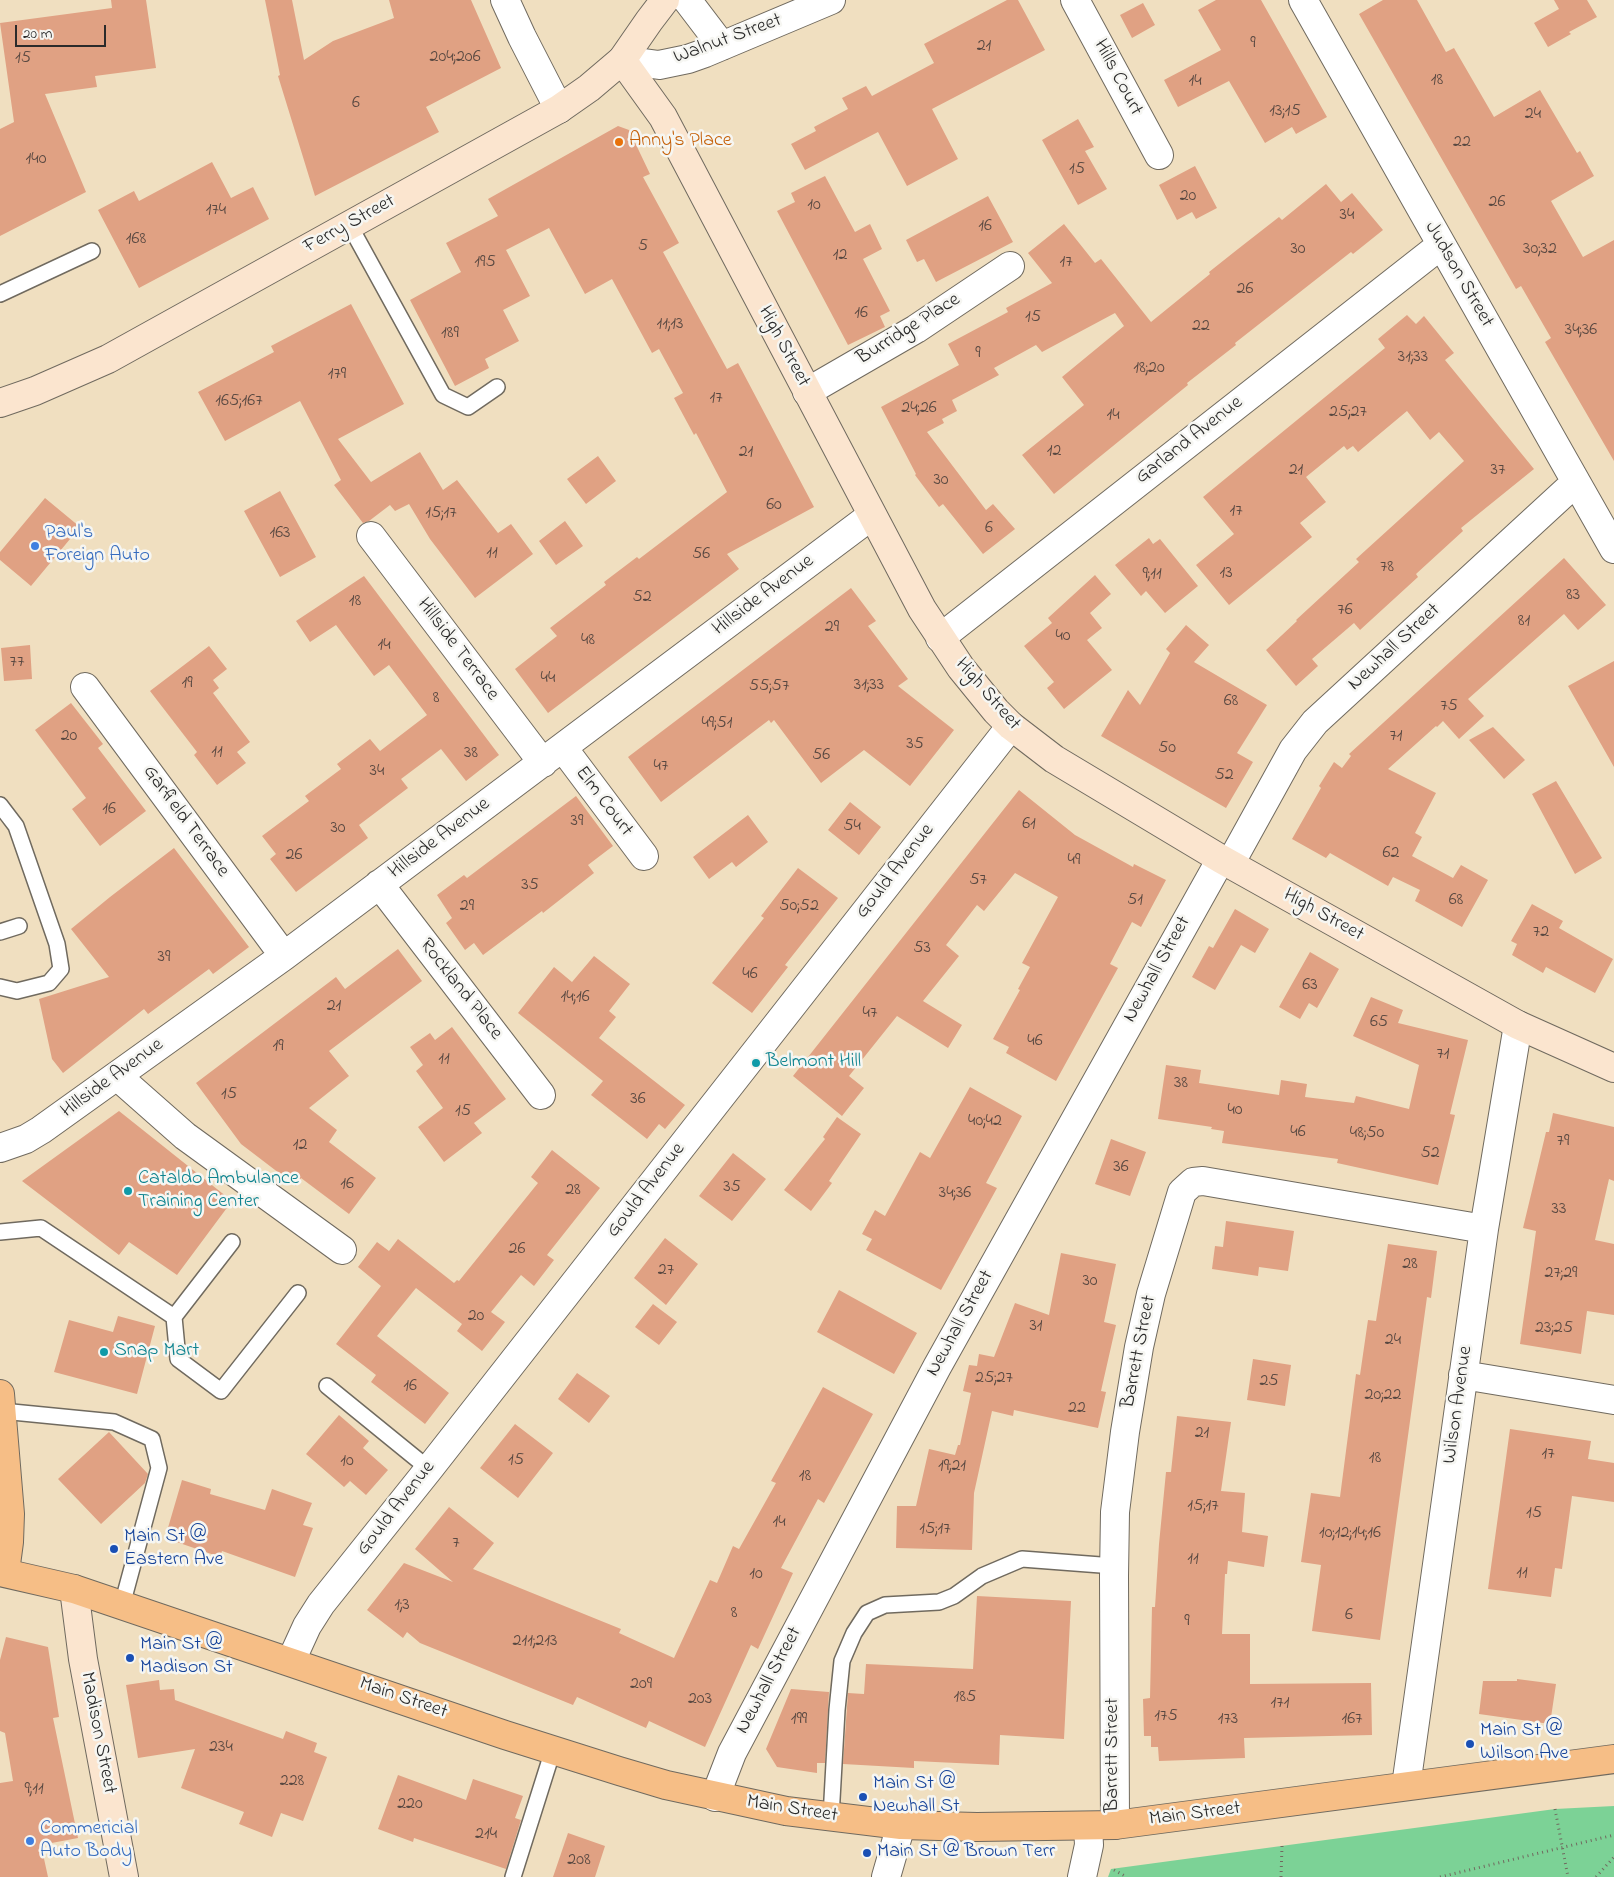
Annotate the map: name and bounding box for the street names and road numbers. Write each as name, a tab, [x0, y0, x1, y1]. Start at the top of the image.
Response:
street label: Walnut Street	[671, 9, 785, 71]
street label: Hills Court	[1087, 36, 1147, 120]
street label: Ferry Street	[300, 190, 400, 260]
street label: Judson Street	[1418, 218, 1498, 332]
street label: Burridge Place	[853, 289, 965, 371]
street label: High Street	[752, 302, 814, 392]
street label: Garland Avenue	[1132, 392, 1248, 490]
street label: Hillside Avenue	[709, 550, 819, 642]
street label: Hillside Terrace	[411, 594, 503, 706]
street label: Newhall Street	[1344, 599, 1446, 697]
street label: High Street	[949, 654, 1025, 736]
street label: Garfield Terrace	[136, 761, 234, 883]
street label: Elm Court	[569, 762, 637, 842]
street label: Hillside Avenue	[385, 793, 495, 885]
street label: Gould Avenue	[852, 820, 940, 924]
street label: High Street	[1279, 884, 1367, 948]
street label: Newhall Street	[1119, 913, 1197, 1027]
street label: Rockland Place	[413, 935, 507, 1045]
street label: Hillside Avenue	[57, 1034, 169, 1124]
street label: Gould Avenue	[603, 1139, 691, 1243]
street label: Newhall Street	[922, 1267, 1000, 1381]
street label: Barrett Street	[1117, 1294, 1163, 1410]
street label: Wilson Avenue	[1439, 1345, 1479, 1465]
street label: Gould Avenue	[353, 1457, 441, 1561]
street label: Newhall Street	[732, 1623, 808, 1739]
street label: Madison Street	[73, 1670, 121, 1796]
street label: Main Street	[356, 1673, 450, 1725]
street label: Barrett Street	[1102, 1698, 1126, 1812]
street label: Main Street	[745, 1791, 839, 1829]
street label: Main Street	[1148, 1797, 1242, 1833]

